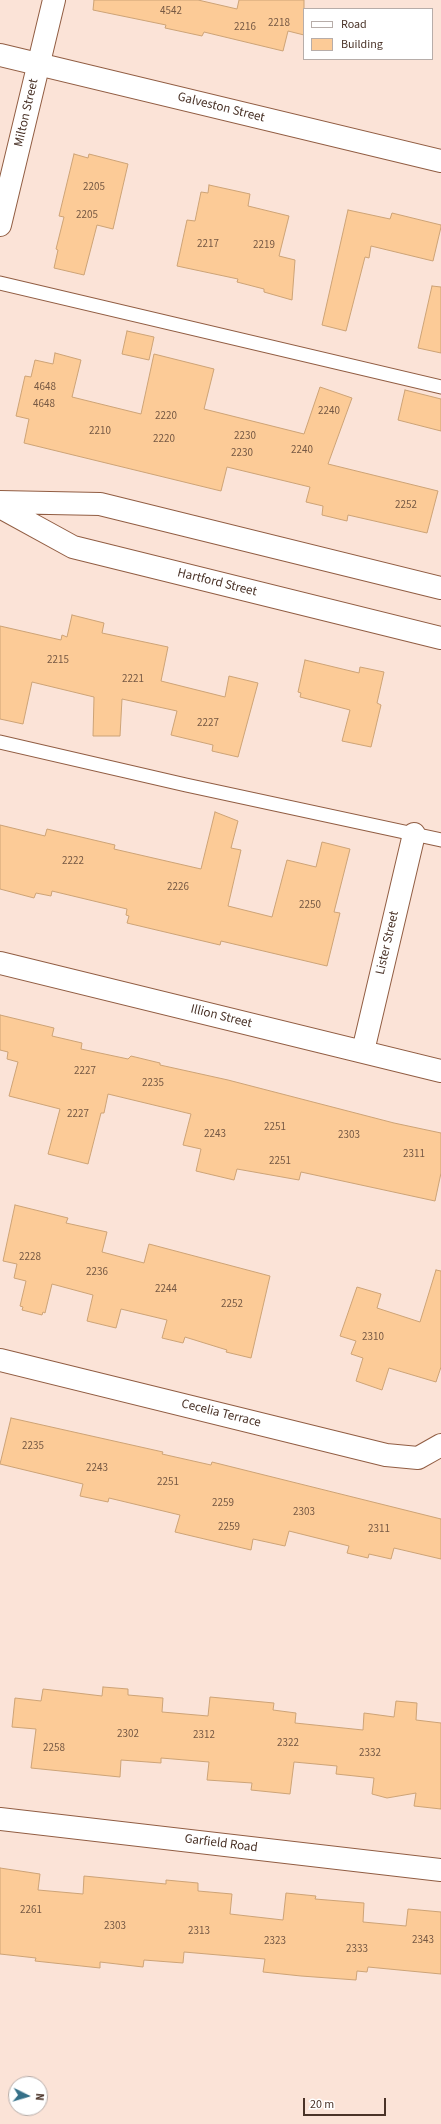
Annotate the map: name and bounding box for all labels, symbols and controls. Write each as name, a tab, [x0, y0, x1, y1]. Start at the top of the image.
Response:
house number: 4542	[160, 5, 182, 19]
legend	[303, 8, 433, 60]
text: Road	[341, 16, 367, 33]
house number: 2218	[268, 17, 290, 31]
house number: 2216	[234, 21, 256, 35]
text: Building	[341, 36, 383, 53]
street label: Milton Street	[12, 77, 42, 149]
street label: Galveston Street	[176, 90, 266, 126]
house number: 2205	[83, 181, 105, 195]
house number: 2205	[76, 209, 98, 223]
house number: 2217	[197, 238, 219, 252]
house number: 2219	[253, 239, 275, 253]
house number: 4648	[34, 381, 56, 395]
house number: 4648	[33, 398, 55, 412]
house number: 2240	[318, 405, 340, 419]
house number: 2220	[155, 410, 177, 424]
house number: 2210	[89, 425, 111, 439]
house number: 2230	[234, 430, 256, 444]
house number: 2220	[153, 433, 175, 447]
house number: 2240	[291, 444, 313, 458]
house number: 2230	[231, 447, 253, 461]
house number: 2252	[395, 499, 417, 513]
street label: Hartford Street	[176, 566, 258, 600]
house number: 2215	[47, 654, 69, 668]
house number: 2221	[122, 673, 144, 687]
house number: 2227	[197, 717, 219, 731]
house number: 2222	[62, 855, 84, 869]
house number: 2226	[167, 881, 189, 895]
house number: 2250	[299, 899, 321, 913]
street label: Lister Street	[373, 910, 403, 976]
street label: Illion Street	[189, 1002, 253, 1032]
house number: 2227	[74, 1065, 96, 1079]
house number: 2235	[142, 1077, 164, 1091]
house number: 2227	[67, 1108, 89, 1122]
house number: 2251	[264, 1121, 286, 1135]
house number: 2243	[204, 1128, 226, 1142]
house number: 2303	[338, 1129, 360, 1143]
house number: 2311	[403, 1148, 425, 1162]
house number: 2251	[269, 1155, 291, 1169]
house number: 2228	[19, 1251, 41, 1265]
house number: 2236	[86, 1266, 108, 1280]
house number: 2244	[155, 1283, 177, 1297]
house number: 2252	[221, 1298, 243, 1312]
house number: 2310	[362, 1331, 384, 1345]
street label: Cecelia Terrace	[180, 1397, 262, 1431]
house number: 2235	[22, 1440, 44, 1454]
house number: 2243	[86, 1462, 108, 1476]
house number: 2251	[157, 1476, 179, 1490]
house number: 2259	[212, 1497, 234, 1511]
house number: 2303	[293, 1506, 315, 1520]
house number: 2259	[218, 1521, 240, 1535]
house number: 2311	[368, 1523, 390, 1537]
house number: 2302	[117, 1728, 139, 1742]
house number: 2312	[193, 1729, 215, 1743]
house number: 2322	[277, 1737, 299, 1751]
house number: 2258	[43, 1742, 65, 1756]
house number: 2332	[359, 1747, 381, 1761]
street label: Garfield Road	[184, 1832, 258, 1856]
house number: 2261	[20, 1904, 42, 1918]
house number: 2303	[104, 1920, 126, 1934]
house number: 2313	[188, 1925, 210, 1939]
house number: 2343	[412, 1934, 434, 1948]
house number: 2323	[264, 1935, 286, 1949]
house number: 2333	[346, 1943, 368, 1957]
north arrow	[8, 2076, 48, 2116]
scale bar	[305, 2090, 388, 2116]
text: N	[32, 2093, 47, 2101]
text: 20 m	[310, 2096, 334, 2113]

